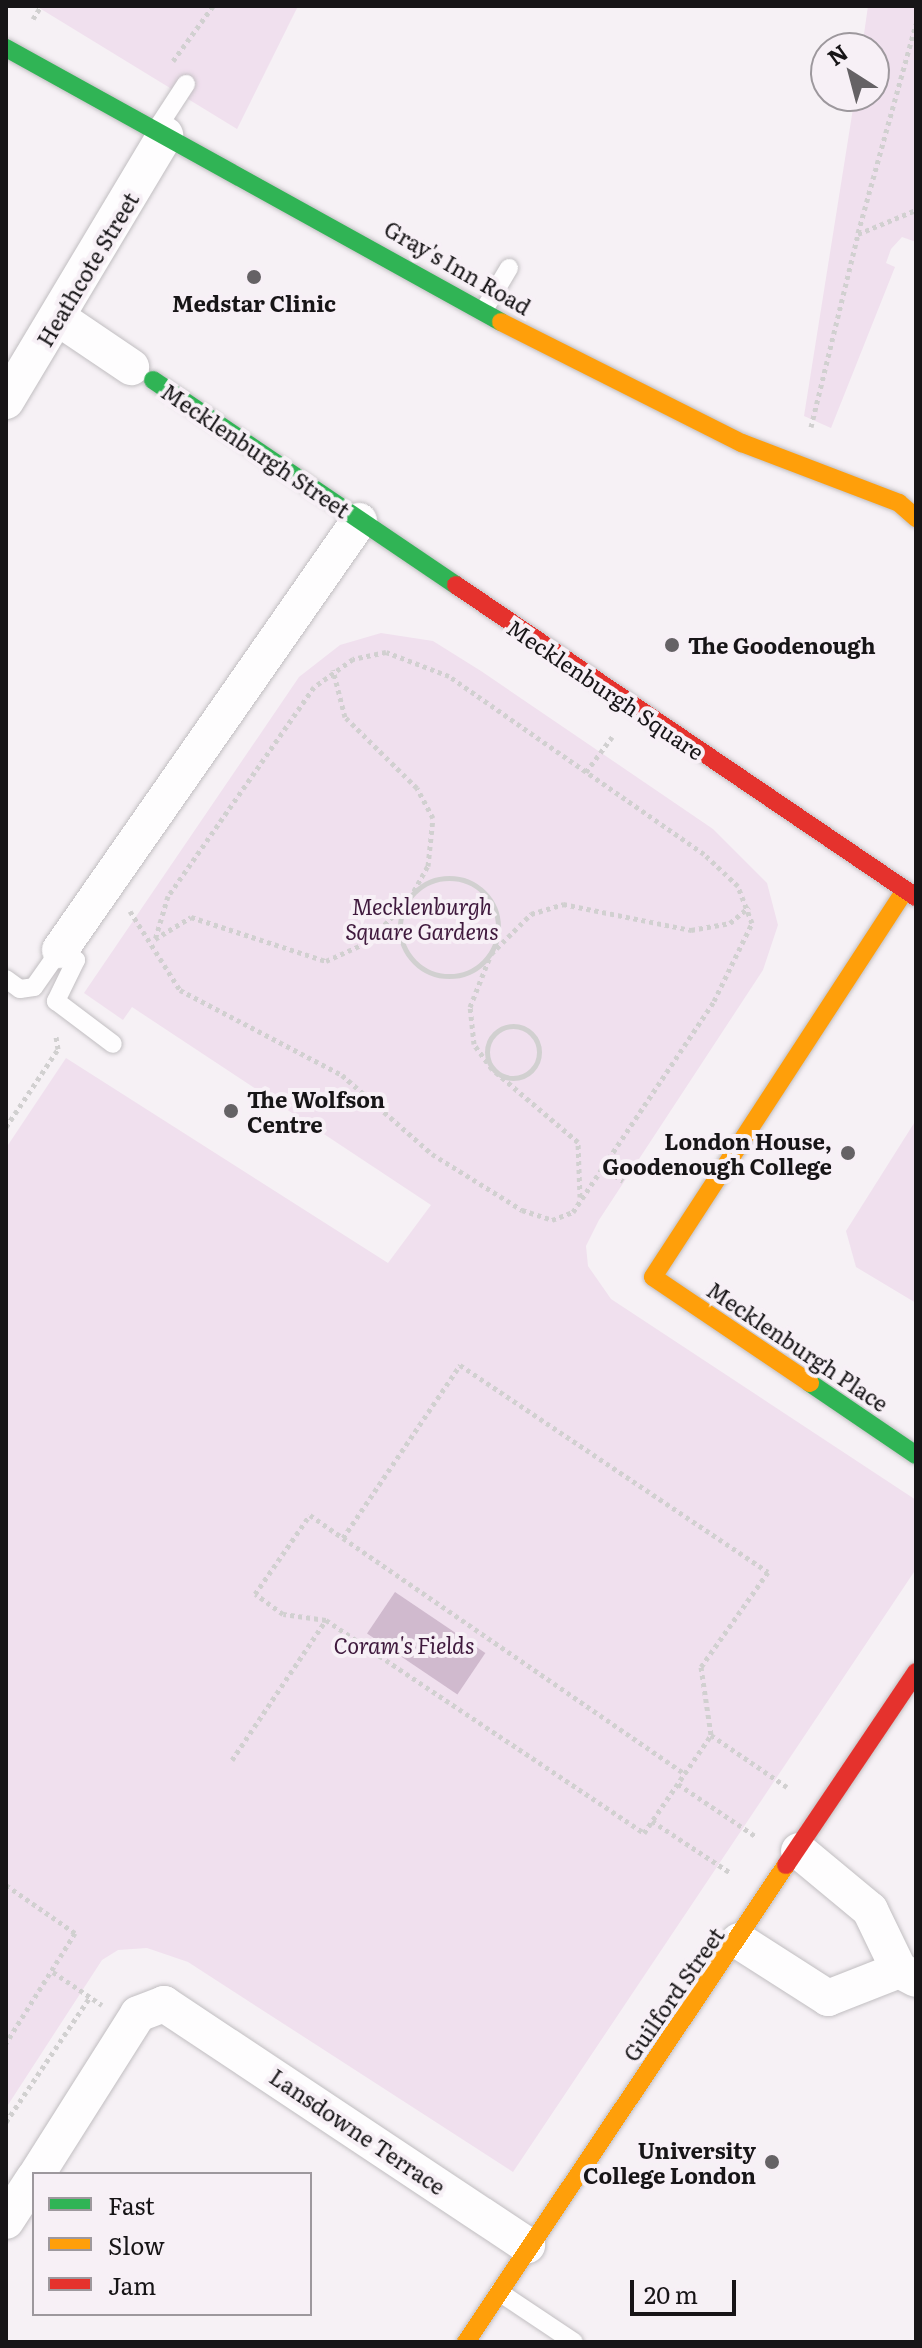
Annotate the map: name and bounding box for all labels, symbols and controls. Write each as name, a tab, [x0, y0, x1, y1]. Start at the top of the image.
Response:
north arrow	[810, 32, 890, 112]
text: N	[820, 35, 854, 73]
street label: Heathcote Street	[31, 187, 143, 351]
street label: Gray's Inn Road	[380, 214, 536, 320]
marker: Medstar Clinic	[245, 268, 263, 286]
place label: Medstar Clinic	[172, 290, 336, 316]
street label: Mecklenburgh Street	[157, 377, 355, 523]
street label: Mecklenburgh Square	[503, 613, 709, 765]
place label: The Goodenough	[688, 632, 876, 658]
marker: The Goodenough	[663, 636, 681, 654]
park label: Mecklenburgh Square Gardens	[345, 892, 499, 944]
place label: The Wolfson Centre	[247, 1085, 385, 1136]
marker: The Wolfson Centre	[222, 1102, 240, 1120]
place label: London House, Goodenough College	[602, 1127, 832, 1178]
marker: London House, Goodenough College	[839, 1144, 857, 1162]
street label: Mecklenburgh Place	[702, 1276, 894, 1416]
park label: Coram's Fields	[334, 1632, 474, 1658]
street label: Guilford Street	[617, 1922, 729, 2066]
street label: Lansdowne Terrace	[265, 2063, 451, 2199]
place label: University College London	[583, 2136, 756, 2188]
marker: University College London	[763, 2153, 781, 2171]
legend	[32, 2172, 312, 2316]
text: Fast	[108, 2187, 155, 2222]
text: Slow	[108, 2227, 165, 2262]
scale bar	[634, 2264, 740, 2314]
text: Jam	[108, 2267, 156, 2302]
text: 20 m	[644, 2276, 698, 2311]

